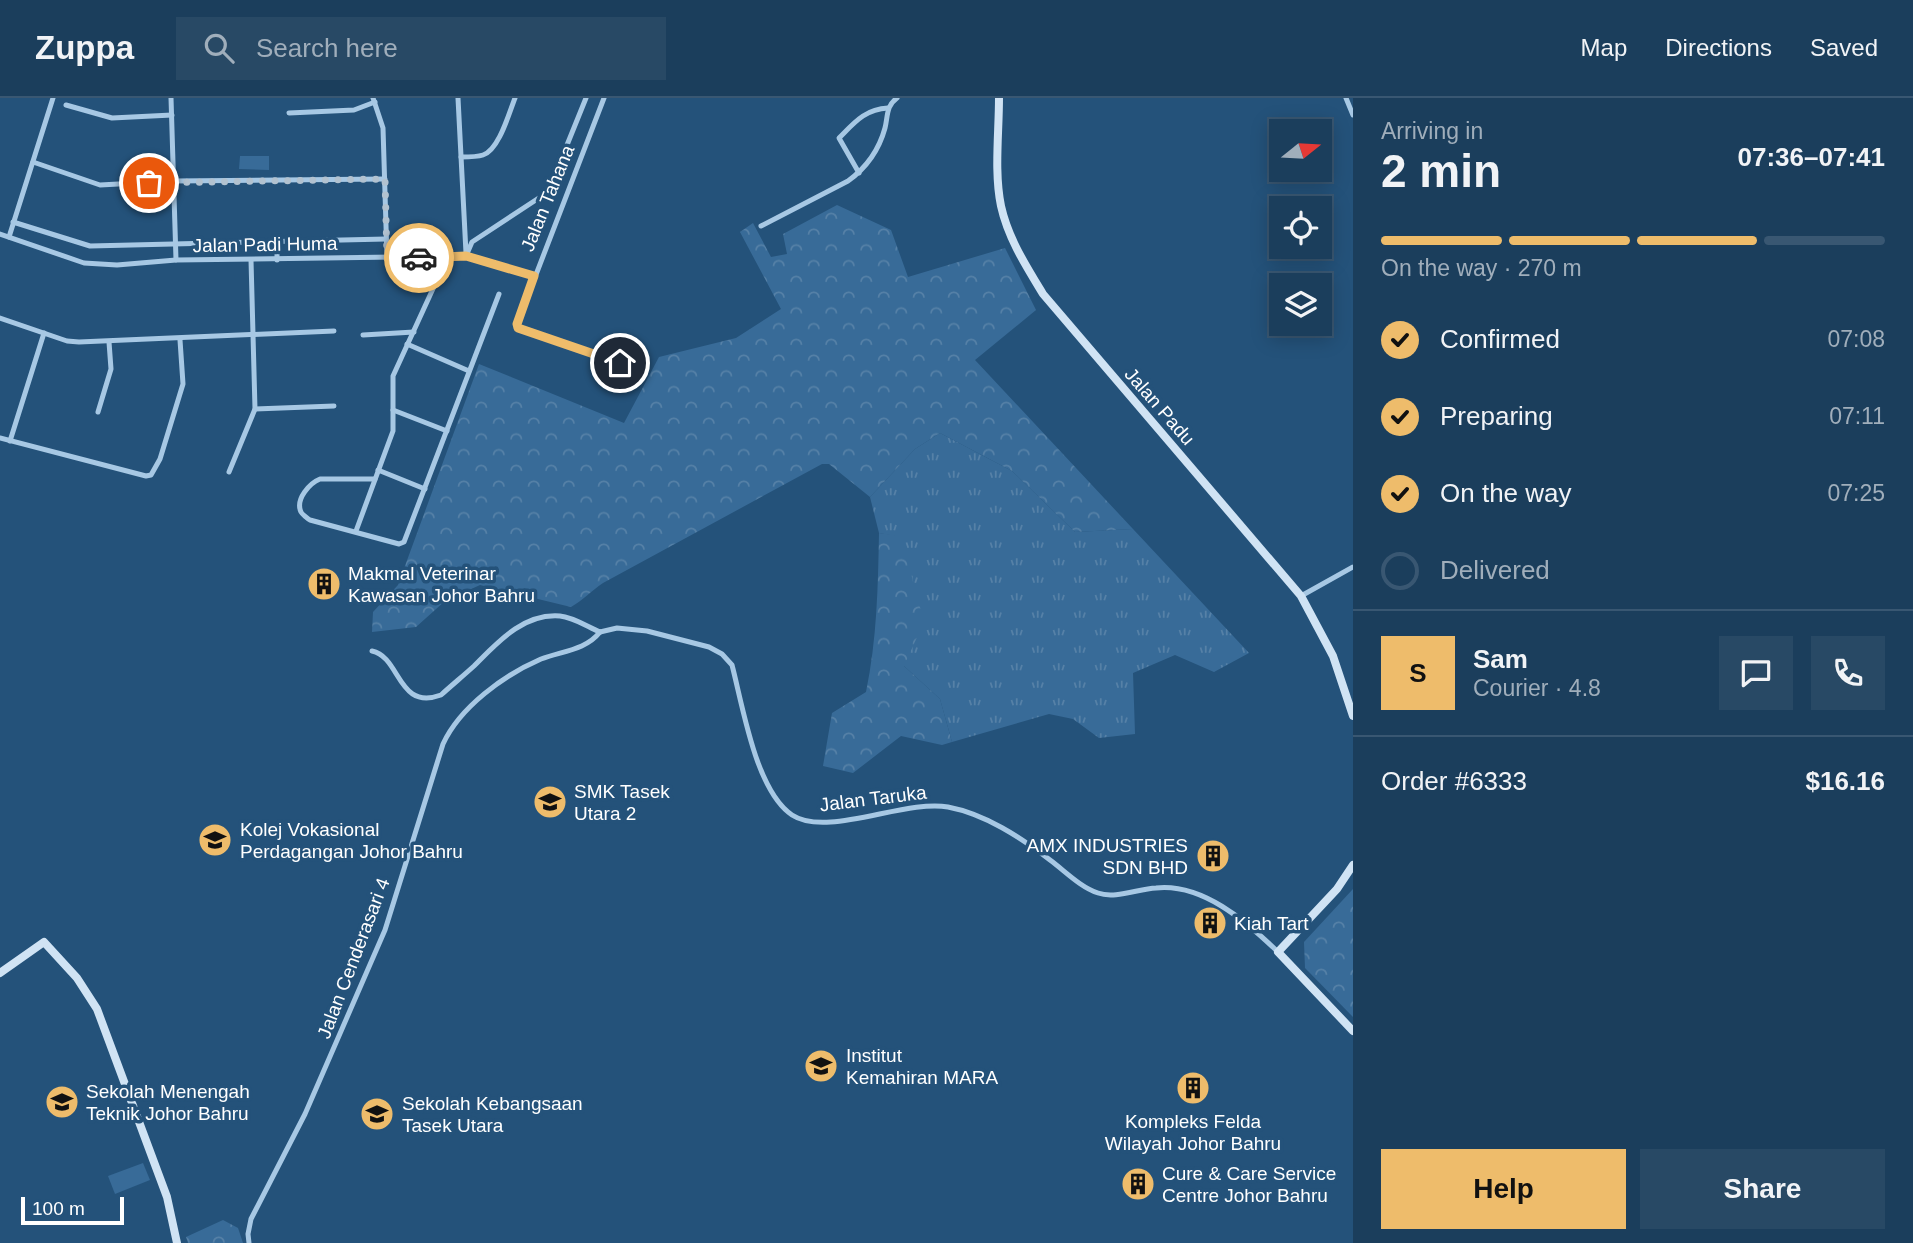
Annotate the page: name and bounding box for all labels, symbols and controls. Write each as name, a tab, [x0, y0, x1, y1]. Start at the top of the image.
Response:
search box	[176, 17, 666, 80]
text: Zuppa	[35, 29, 134, 66]
icon: search	[200, 29, 238, 67]
text: Search here	[256, 33, 398, 63]
text: Map	[1581, 34, 1627, 61]
text: Directions	[1665, 34, 1772, 61]
text: Saved	[1810, 34, 1878, 61]
text: Arriving in	[1381, 118, 1483, 144]
north arrow	[1269, 119, 1332, 182]
map controls	[1269, 119, 1332, 336]
street label: Jalan Tahana	[517, 142, 578, 254]
text: 07:36–07:41	[1738, 142, 1885, 172]
text: 2 min	[1381, 145, 1501, 197]
pin	[119, 153, 179, 213]
icon: bag	[130, 164, 168, 202]
button: locate	[1269, 196, 1332, 259]
courier	[384, 223, 454, 293]
street label: Jalan Padi Huma	[192, 233, 338, 256]
icon: car	[400, 239, 438, 277]
text: On the way · 270 m	[1381, 255, 1582, 281]
button: layers	[1269, 273, 1332, 336]
icon: check	[1381, 321, 1419, 359]
text: Confirmed	[1440, 324, 1560, 354]
text: 07:08	[1827, 326, 1885, 352]
pin	[590, 333, 650, 393]
icon: home	[601, 344, 639, 382]
street label: Jalan Padu	[1121, 364, 1199, 449]
icon: check	[1381, 398, 1419, 436]
text: Preparing	[1440, 401, 1553, 431]
text: 07:11	[1829, 403, 1885, 429]
icon: check	[1381, 475, 1419, 513]
text: On the way	[1440, 478, 1572, 508]
text: 07:25	[1827, 480, 1885, 506]
text: Delivered	[1440, 555, 1550, 585]
place label: Makmal Veterinar Kawasan Johor Bahru	[348, 563, 535, 606]
building icon: Makmal Veterinar Kawasan Johor Bahru	[305, 565, 343, 603]
button: chat	[1719, 636, 1793, 710]
button: phone	[1811, 636, 1885, 710]
text: Sam	[1473, 644, 1528, 674]
text: S	[1409, 658, 1427, 688]
text: Courier · 4.8	[1473, 675, 1601, 701]
text: Order #6333	[1381, 766, 1527, 796]
text: $16.16	[1805, 766, 1885, 796]
place label: SMK Tasek Utara 2	[574, 781, 670, 824]
street label: Jalan Taruka	[818, 781, 928, 815]
school or university icon: SMK Tasek Utara 2	[531, 783, 569, 821]
place label: Kolej Vokasional Perdagangan Johor Bahru	[240, 819, 463, 862]
school or university icon: Kolej Vokasional Perdagangan Johor Bahru	[196, 821, 234, 859]
place label: AMX INDUSTRIES SDN BHD	[1026, 835, 1188, 878]
building icon: AMX INDUSTRIES SDN BHD	[1194, 837, 1232, 875]
street label: Jalan Cenderasari 4	[313, 875, 394, 1041]
building icon: Kiah Tart	[1191, 904, 1229, 942]
place label: Kiah Tart	[1234, 913, 1309, 934]
place label: Institut Kemahiran MARA	[846, 1045, 998, 1088]
school or university icon: Institut Kemahiran MARA	[802, 1047, 840, 1085]
building icon: Kompleks Felda Wilayah Johor Bahru	[1174, 1069, 1212, 1107]
place label: Sekolah Menengah Teknik Johor Bahru	[86, 1081, 250, 1124]
school or university icon: Sekolah Menengah Teknik Johor Bahru	[43, 1083, 81, 1121]
place label: Sekolah Kebangsaan Tasek Utara	[402, 1093, 583, 1136]
school or university icon: Sekolah Kebangsaan Tasek Utara	[358, 1095, 396, 1133]
place label: Kompleks Felda Wilayah Johor Bahru	[1105, 1111, 1281, 1154]
button: Help	[1381, 1149, 1626, 1229]
button: Share	[1640, 1149, 1885, 1229]
place label: Cure & Care Service Centre Johor Bahru	[1162, 1163, 1336, 1206]
building icon: Cure & Care Service Centre Johor Bahru	[1119, 1165, 1157, 1203]
scale bar	[21, 1194, 124, 1226]
text: 100 m	[32, 1198, 85, 1219]

